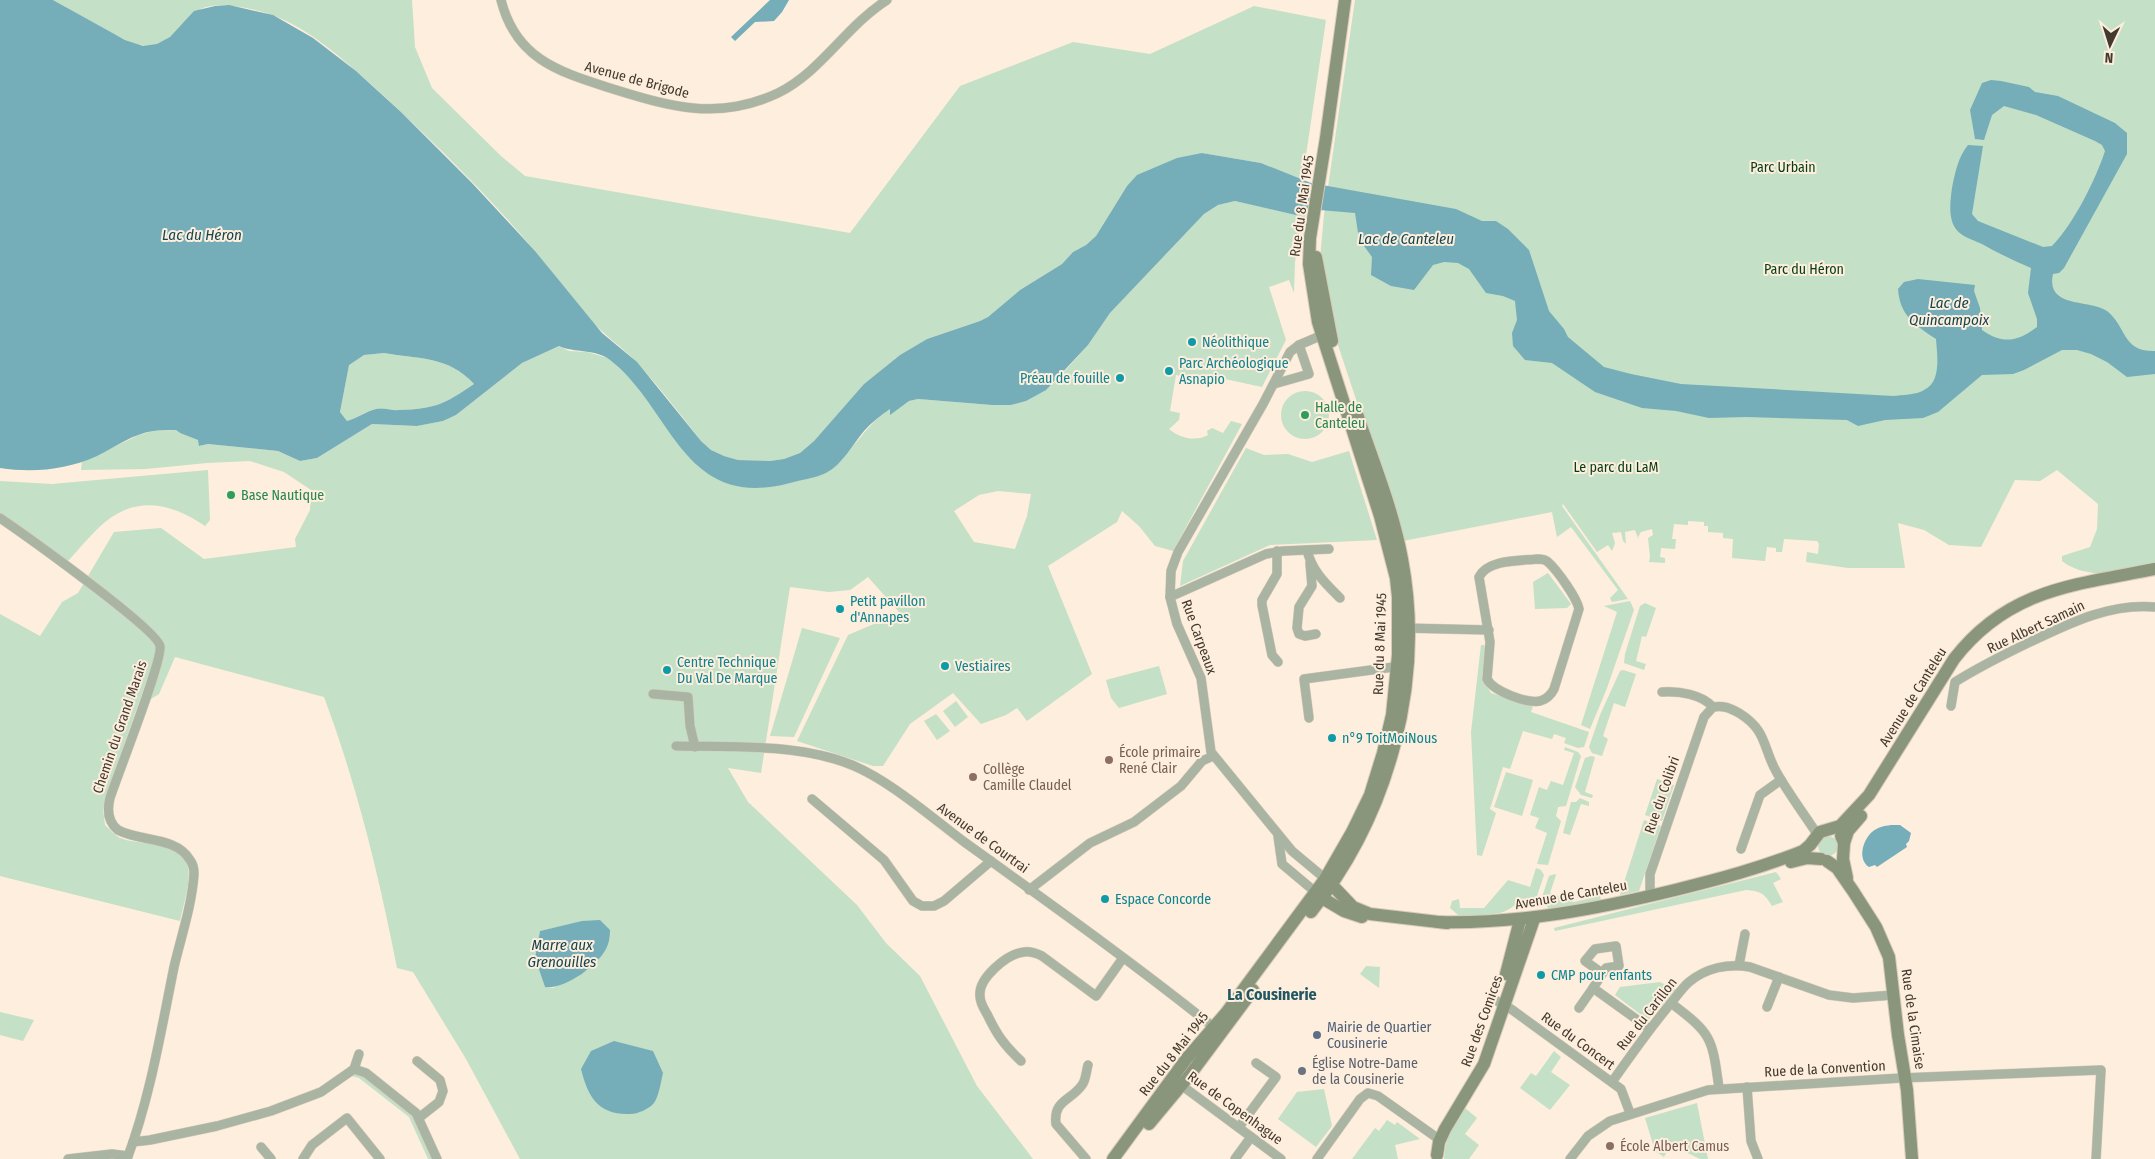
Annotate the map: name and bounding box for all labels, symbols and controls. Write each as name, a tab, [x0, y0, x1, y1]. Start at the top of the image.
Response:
north arrow	[2085, 20, 2135, 70]
text: N	[2104, 49, 2114, 66]
street label: Avenue de Brigode	[583, 58, 691, 102]
street label: Rue du 8 Mai 1945	[1286, 154, 1318, 258]
park label: Parc Urbain	[1750, 159, 1816, 176]
water label: Lac du Héron	[162, 226, 242, 244]
water label: Lac de Canteleu	[1358, 230, 1454, 248]
park label: Parc du Héron	[1764, 261, 1844, 278]
water label: Lac de Quincampoix	[1909, 294, 1990, 329]
place label: Néolithique	[1202, 334, 1269, 351]
marker: Néolithique	[1186, 336, 1198, 348]
place label: Parc Archéologique Asnapio	[1179, 355, 1289, 388]
marker: Parc Archéologique Asnapio	[1163, 365, 1175, 377]
place label: Préau de fouille	[1020, 370, 1110, 387]
marker: Préau de fouille	[1114, 372, 1126, 384]
place label: Halle de Canteleu	[1315, 399, 1365, 432]
marker: Halle de Canteleu	[1299, 409, 1311, 421]
park label: Le parc du LaM	[1573, 459, 1659, 476]
place label: Base Nautique	[241, 487, 324, 504]
marker: Base Nautique	[225, 489, 237, 501]
place label: Petit pavillon d'Annapes	[850, 593, 926, 626]
street label: Rue du 8 Mai 1945	[1370, 593, 1390, 695]
street label: Rue Carpeaux	[1178, 597, 1221, 678]
street label: Rue Albert Samain	[1985, 597, 2087, 657]
marker: Petit pavillon d'Annapes	[834, 603, 846, 615]
street label: Avenue de Canteleu	[1876, 644, 1950, 750]
place label: Centre Technique Du Val De Marque	[677, 654, 777, 687]
street label: Chemin du Grand Marais	[89, 658, 151, 796]
place label: Vestiaires	[955, 658, 1011, 675]
marker: Vestiaires	[939, 660, 951, 672]
marker: Centre Technique Du Val De Marque	[661, 664, 673, 676]
place label: n°9 ToitMoiNous	[1342, 730, 1437, 747]
marker: n°9 ToitMoiNous	[1326, 732, 1338, 744]
place label: École primaire René Clair	[1119, 743, 1201, 777]
marker: École primaire René Clair	[1103, 754, 1115, 766]
street label: Rue du Colibri	[1641, 754, 1683, 836]
place label: Collège Camille Claudel	[983, 761, 1072, 794]
marker: Collège Camille Claudel	[967, 771, 979, 783]
street label: Avenue de Courtrai	[934, 799, 1032, 877]
street label: Avenue de Canteleu	[1514, 877, 1628, 913]
place label: Espace Concorde	[1115, 891, 1211, 908]
marker: Espace Concorde	[1099, 893, 1111, 905]
water label: Marre aux Grenouilles	[528, 936, 597, 971]
place label: CMP pour enfants	[1551, 967, 1652, 984]
street label: Rue de la Cimaise	[1898, 968, 1928, 1070]
marker: CMP pour enfants	[1535, 969, 1547, 981]
street label: Rue des Comices	[1458, 973, 1506, 1069]
street label: Rue du Carillon	[1613, 974, 1681, 1054]
district label: La Cousinerie	[1227, 985, 1317, 1004]
street label: Rue du 8 Mai 1945	[1136, 1008, 1212, 1100]
street label: Rue du Concert	[1538, 1009, 1619, 1074]
place label: Mairie de Quartier Cousinerie	[1327, 1019, 1432, 1052]
marker: Mairie de Quartier Cousinerie	[1311, 1029, 1323, 1041]
place label: Église Notre-Dame de la Cousinerie	[1312, 1054, 1418, 1088]
street label: Rue de la Convention	[1764, 1057, 1886, 1081]
marker: Église Notre-Dame de la Cousinerie	[1296, 1065, 1308, 1077]
street label: Rue de Copenhague	[1184, 1068, 1286, 1148]
place label: École Albert Camus	[1620, 1137, 1729, 1155]
marker: École Albert Camus	[1604, 1140, 1616, 1152]

